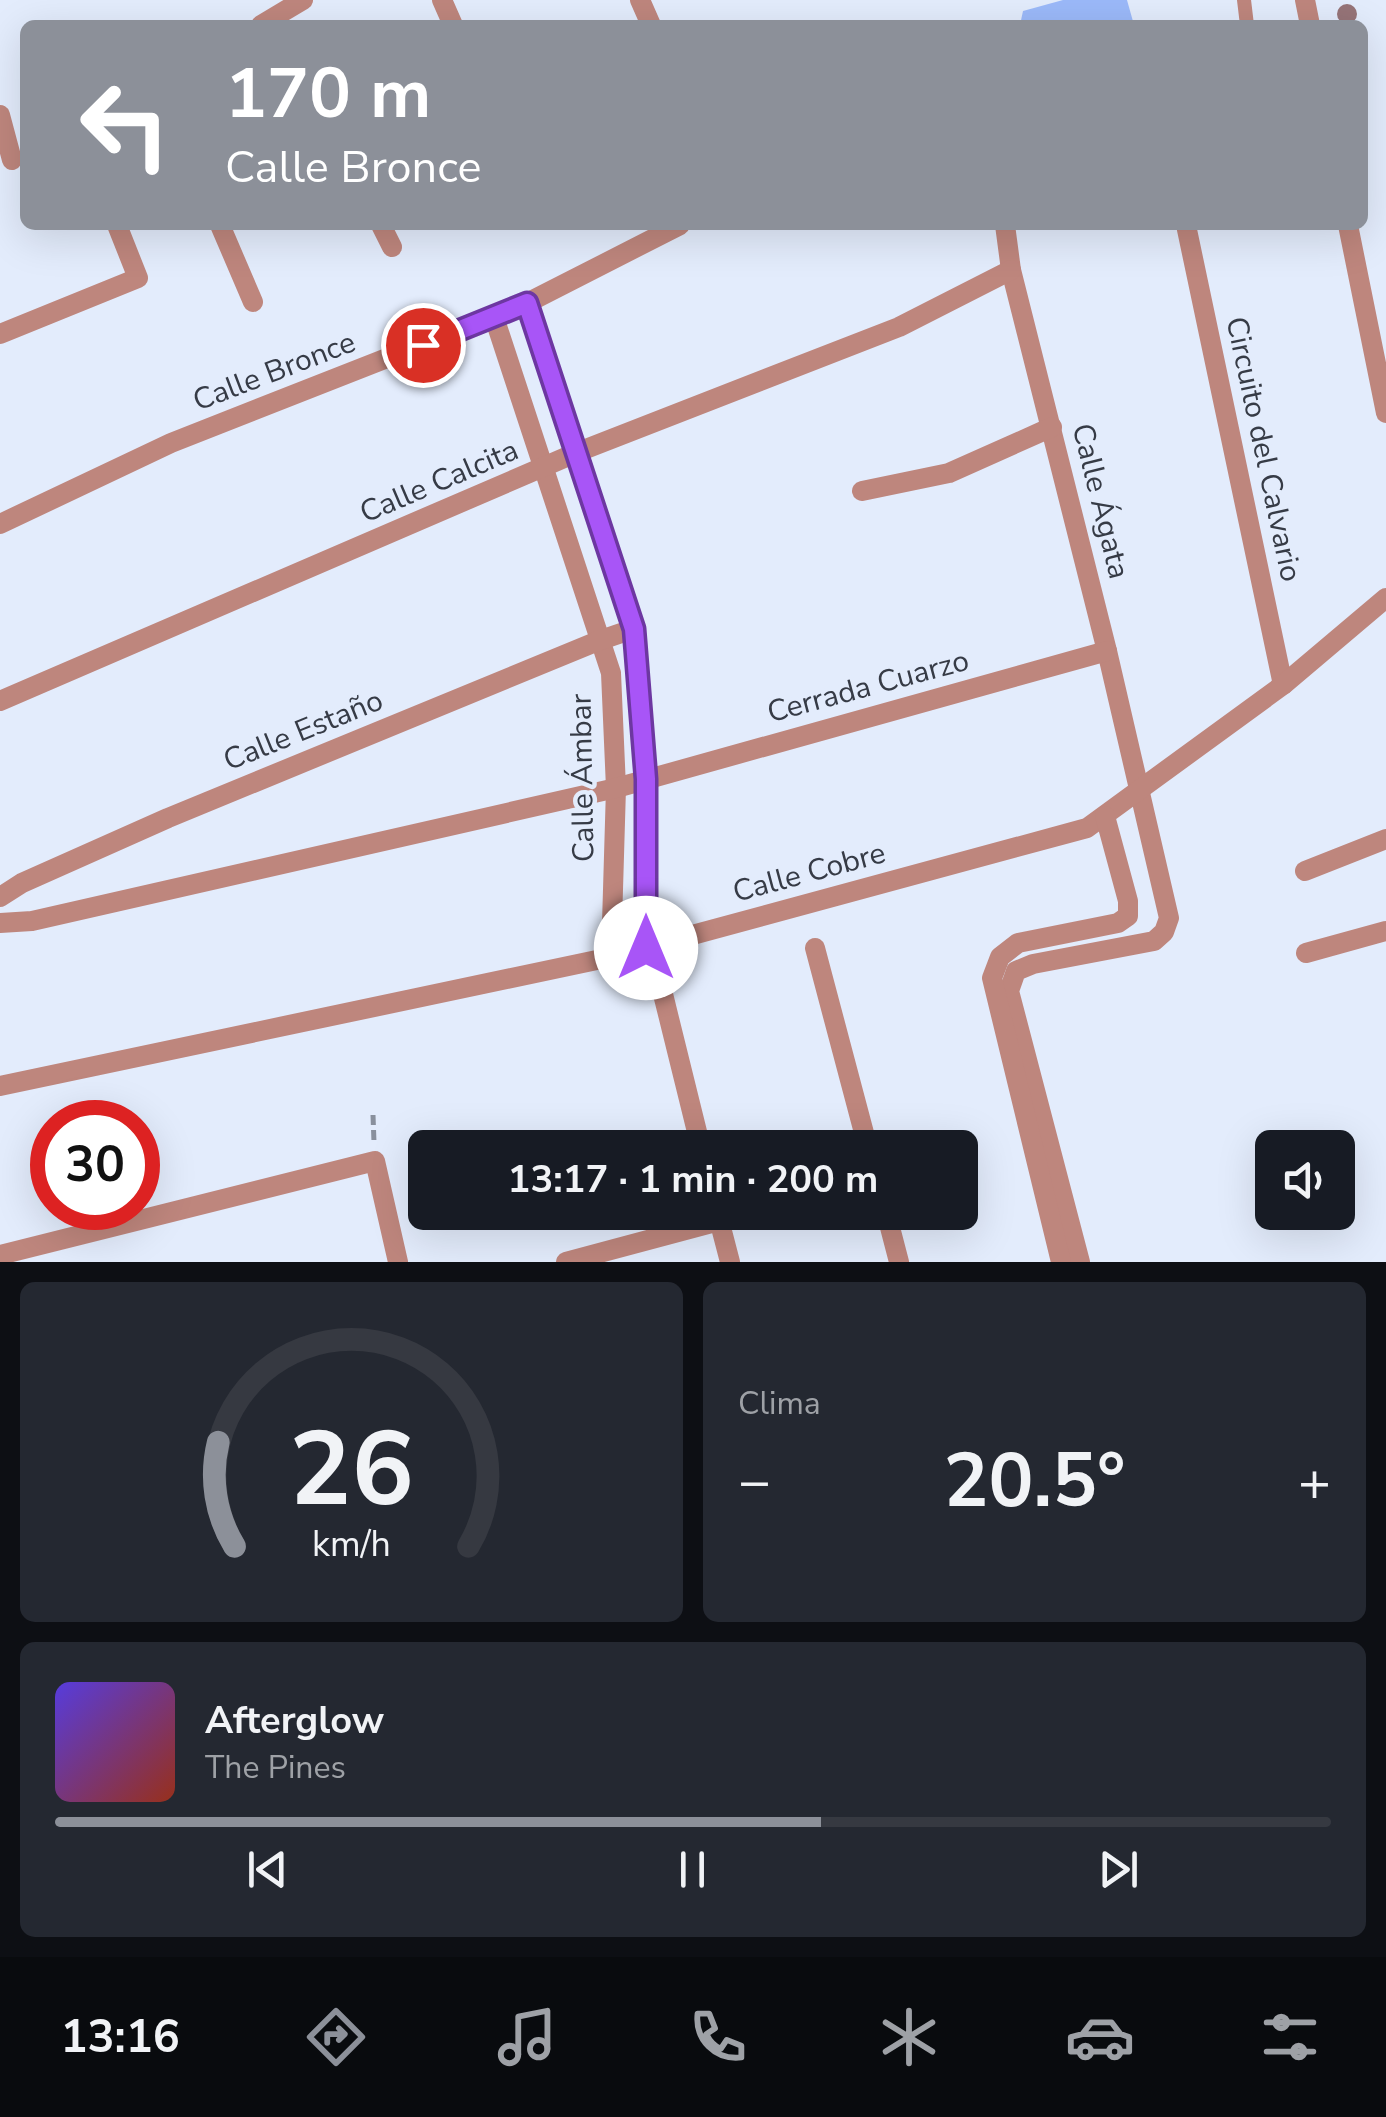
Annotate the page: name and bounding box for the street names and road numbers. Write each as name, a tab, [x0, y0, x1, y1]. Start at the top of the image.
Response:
street label: Circuito del Calvario	[1215, 313, 1312, 585]
street label: Calle Bronce	[187, 322, 361, 421]
street label: Calle Ágata	[1061, 419, 1140, 583]
street label: Calle Calcita	[354, 430, 525, 533]
street label: Cerrada Cuarzo	[763, 640, 973, 733]
street label: Calle Estaño	[217, 680, 389, 781]
street label: Calle Ámbar	[561, 693, 604, 863]
street label: Calle Cobre	[728, 832, 890, 913]

